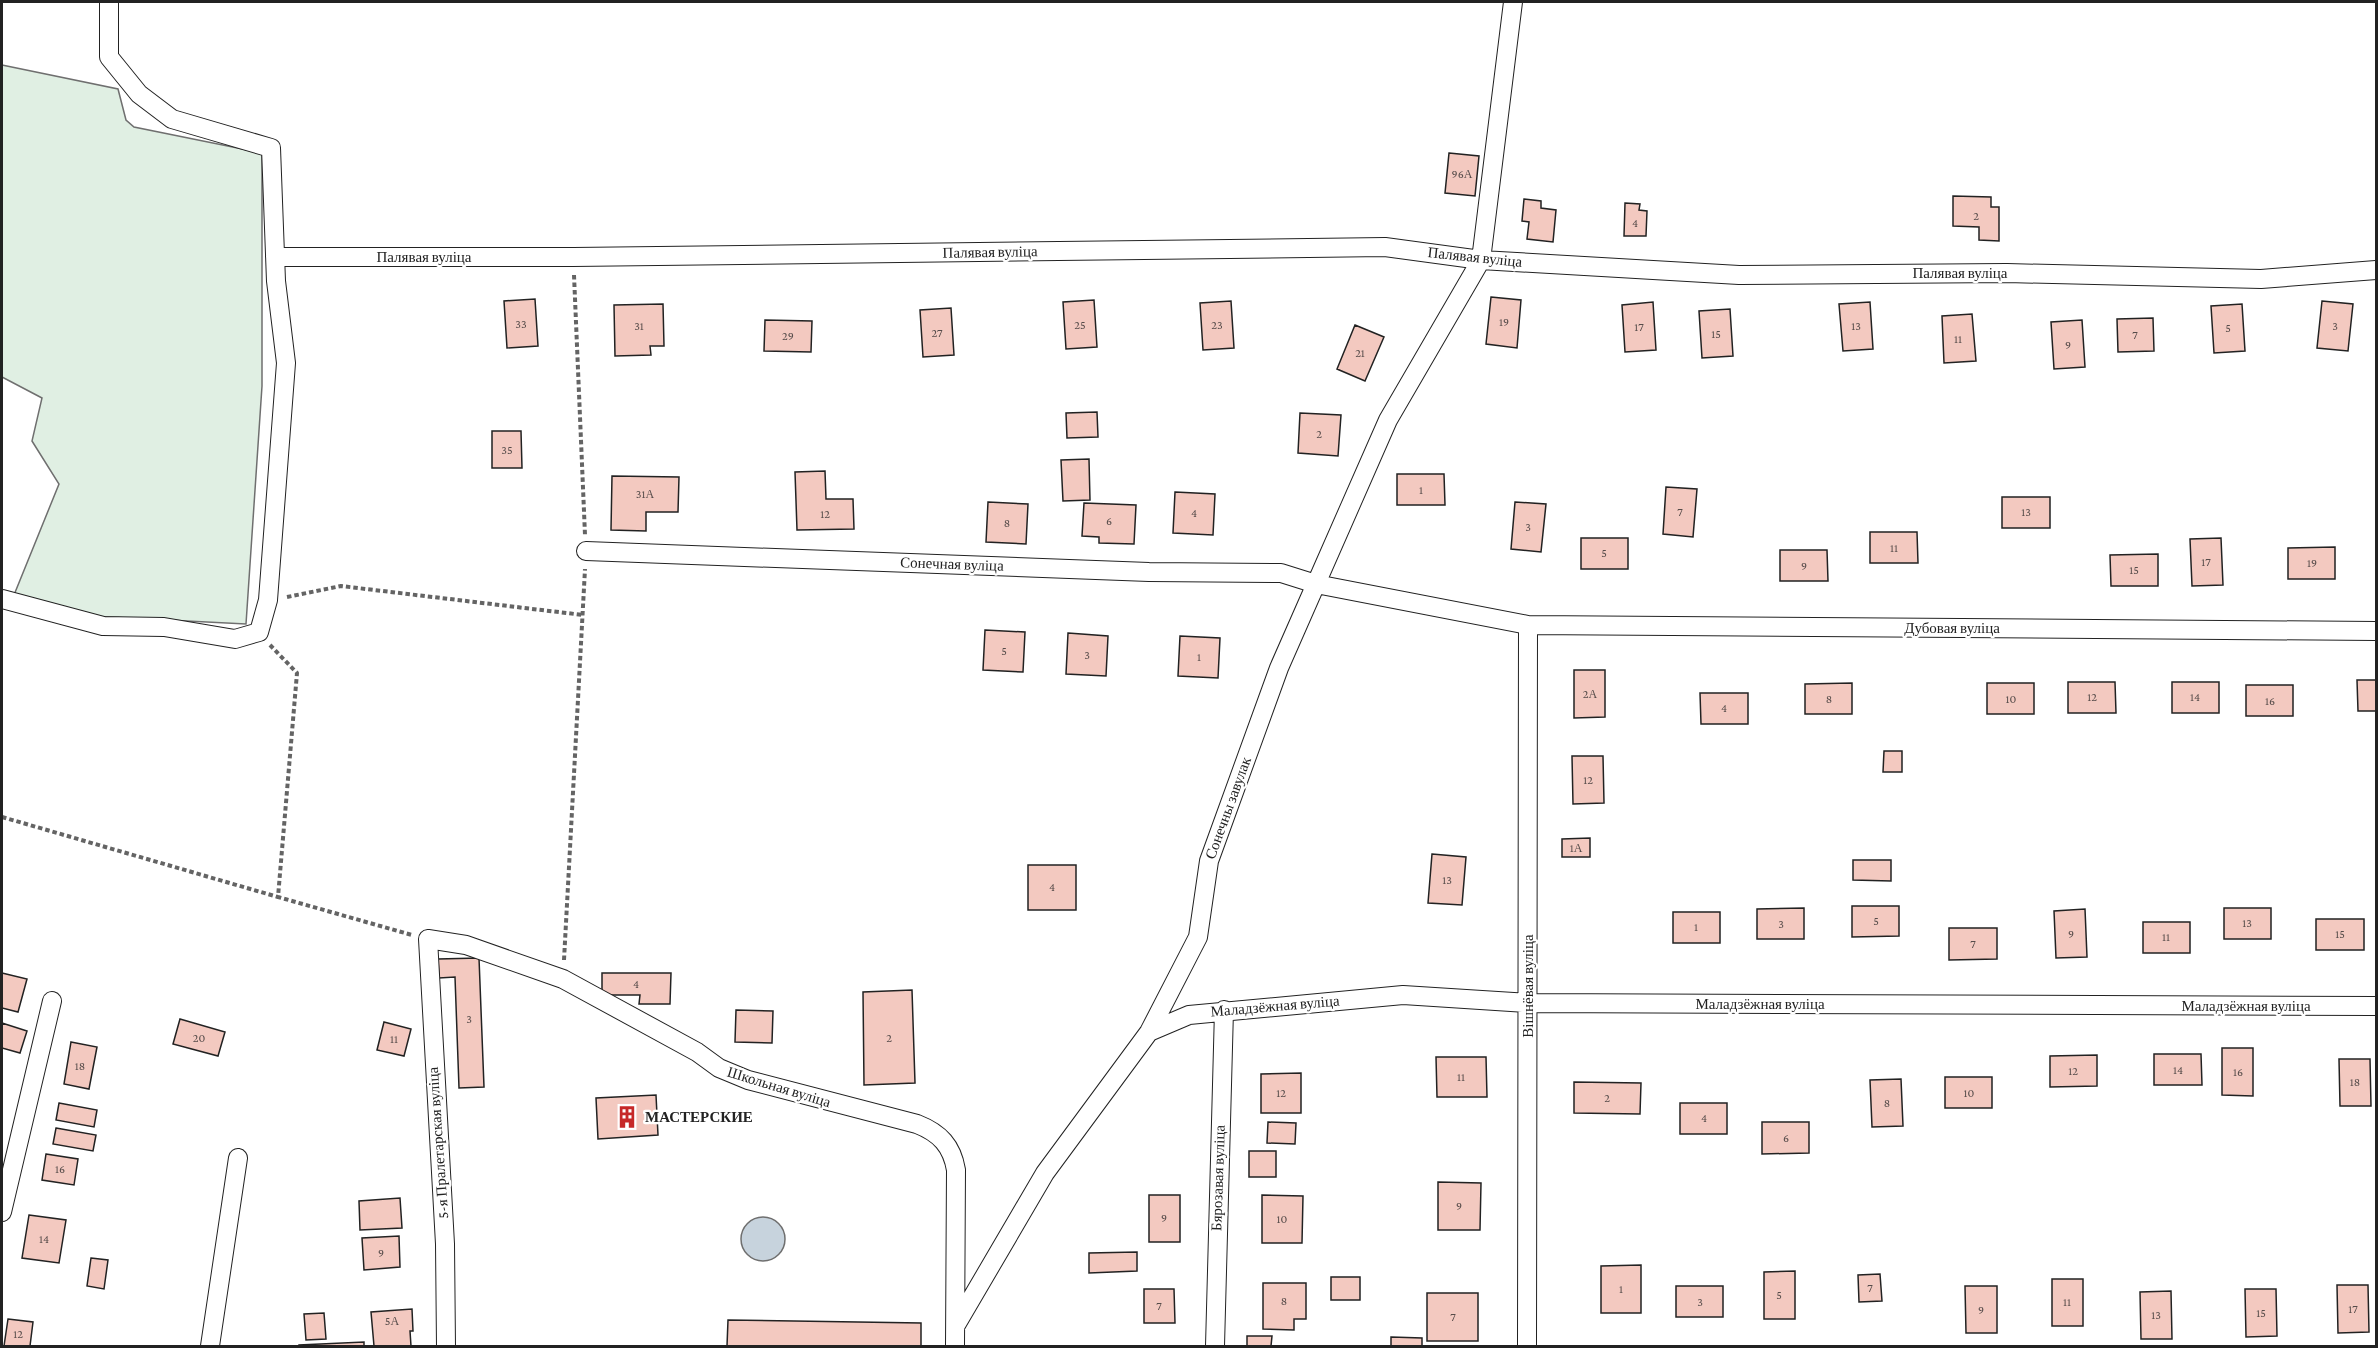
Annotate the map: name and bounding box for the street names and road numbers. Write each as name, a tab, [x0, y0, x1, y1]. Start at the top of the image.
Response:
street label: Палявая вуліца	[942, 243, 1038, 261]
street label: Палявая вуліца	[1427, 244, 1523, 270]
street label: Палявая вуліца	[376, 249, 472, 265]
street label: Палявая вуліца	[1912, 265, 2008, 281]
street label: Сонечная вуліца	[900, 554, 1004, 574]
street label: Дубовая вуліца	[1904, 620, 2000, 636]
street label: Сонечны завулак	[1202, 754, 1254, 861]
street label: Вішнёвая вуліца	[1520, 934, 1536, 1038]
street label: Маладзёжная вуліца	[1210, 992, 1340, 1020]
street label: Маладзёжная вуліца	[1695, 996, 1825, 1012]
street label: Маладзёжная вуліца	[2181, 998, 2311, 1014]
street label: Школьная вуліца	[725, 1064, 833, 1110]
street label: 5-я Пралетарская вуліца	[425, 1066, 451, 1219]
street label: Бярозавая вуліца	[1208, 1124, 1228, 1231]

